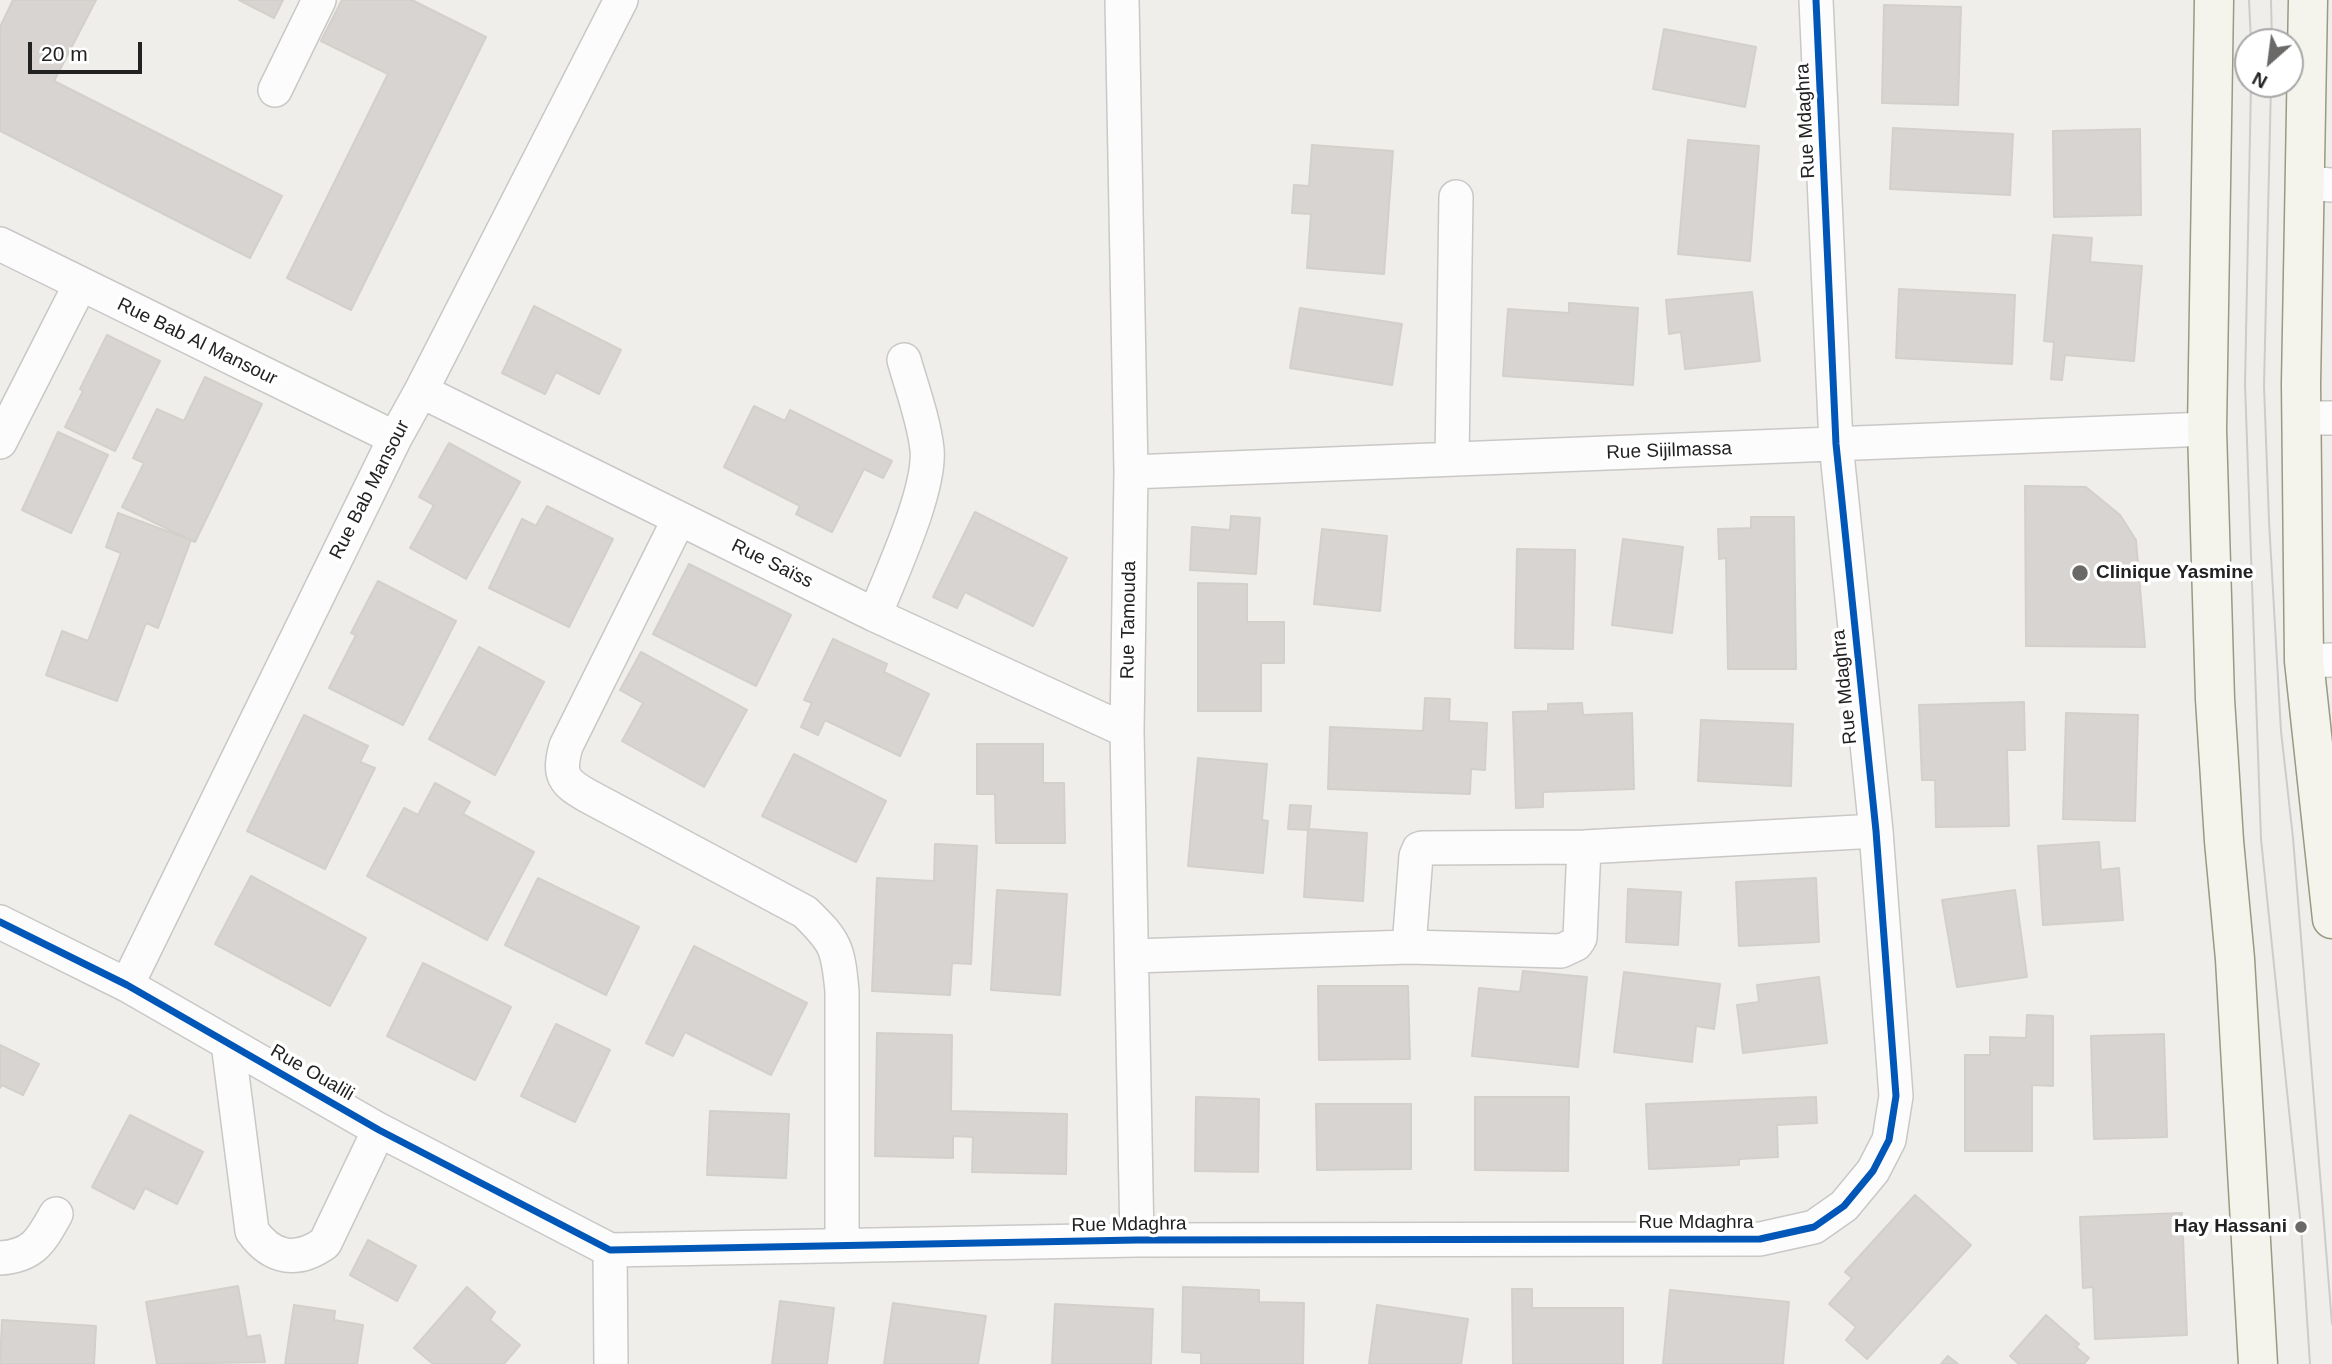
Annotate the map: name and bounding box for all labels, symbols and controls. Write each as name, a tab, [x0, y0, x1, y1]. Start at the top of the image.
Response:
scale bar	[32, 28, 145, 72]
north arrow	[2234, 28, 2304, 98]
text: 20 m	[41, 42, 88, 65]
street label: Rue Mdaghra	[1792, 63, 1820, 179]
text: N	[2249, 68, 2271, 93]
street label: Rue Bab Al Mansour	[113, 293, 281, 391]
street label: Rue Bab Mansour	[325, 417, 415, 563]
street label: Rue Sijilmassa	[1606, 437, 1732, 465]
street label: Rue Saïss	[728, 535, 816, 593]
street label: Rue Tamouda	[1117, 561, 1141, 679]
place label: Clinique Yasmine	[2096, 562, 2253, 584]
marker: Clinique Yasmine	[2070, 563, 2090, 583]
street label: Rue Mdaghra	[1828, 629, 1862, 745]
street label: Rue Oualili	[266, 1040, 358, 1106]
street label: Rue Mdaghra	[1638, 1212, 1754, 1234]
street label: Rue Mdaghra	[1071, 1213, 1187, 1237]
place label: Hay Hassani	[2174, 1216, 2287, 1238]
marker: Hay Hassani	[2293, 1219, 2309, 1235]

